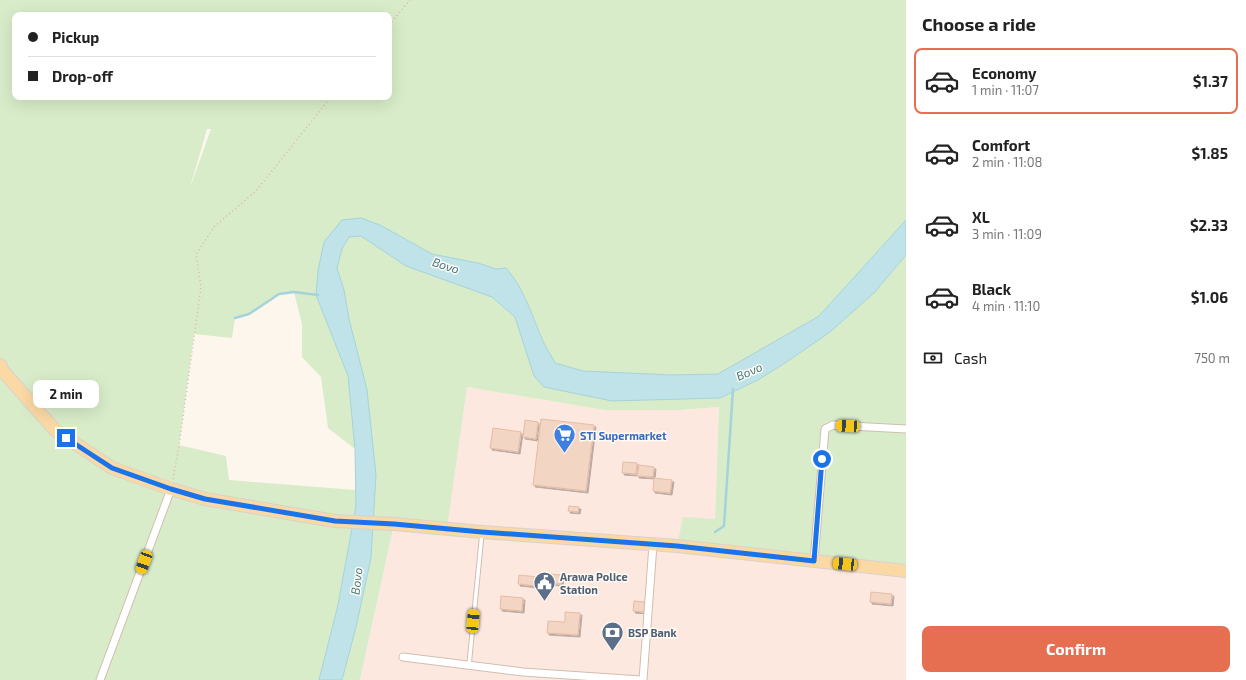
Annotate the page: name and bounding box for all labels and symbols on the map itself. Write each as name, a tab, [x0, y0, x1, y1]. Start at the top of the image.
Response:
water label: Bovo	[431, 254, 461, 276]
water label: Bovo	[734, 359, 765, 383]
callout: 2 min	[33, 380, 99, 408]
car	[836, 419, 860, 433]
supermarket icon: STI Supermarket	[551, 422, 577, 455]
route end	[57, 429, 75, 447]
place label: STI Supermarket	[580, 429, 667, 442]
route start	[813, 450, 831, 468]
car	[134, 549, 154, 575]
car	[832, 557, 858, 571]
water label: Bovo	[347, 566, 365, 595]
public building icon: Arawa Police Station	[532, 569, 558, 602]
place label: Arawa Police Station	[560, 570, 628, 596]
car	[466, 609, 480, 633]
bank icon: BSP Bank	[600, 619, 626, 652]
place label: BSP Bank	[628, 626, 677, 639]

